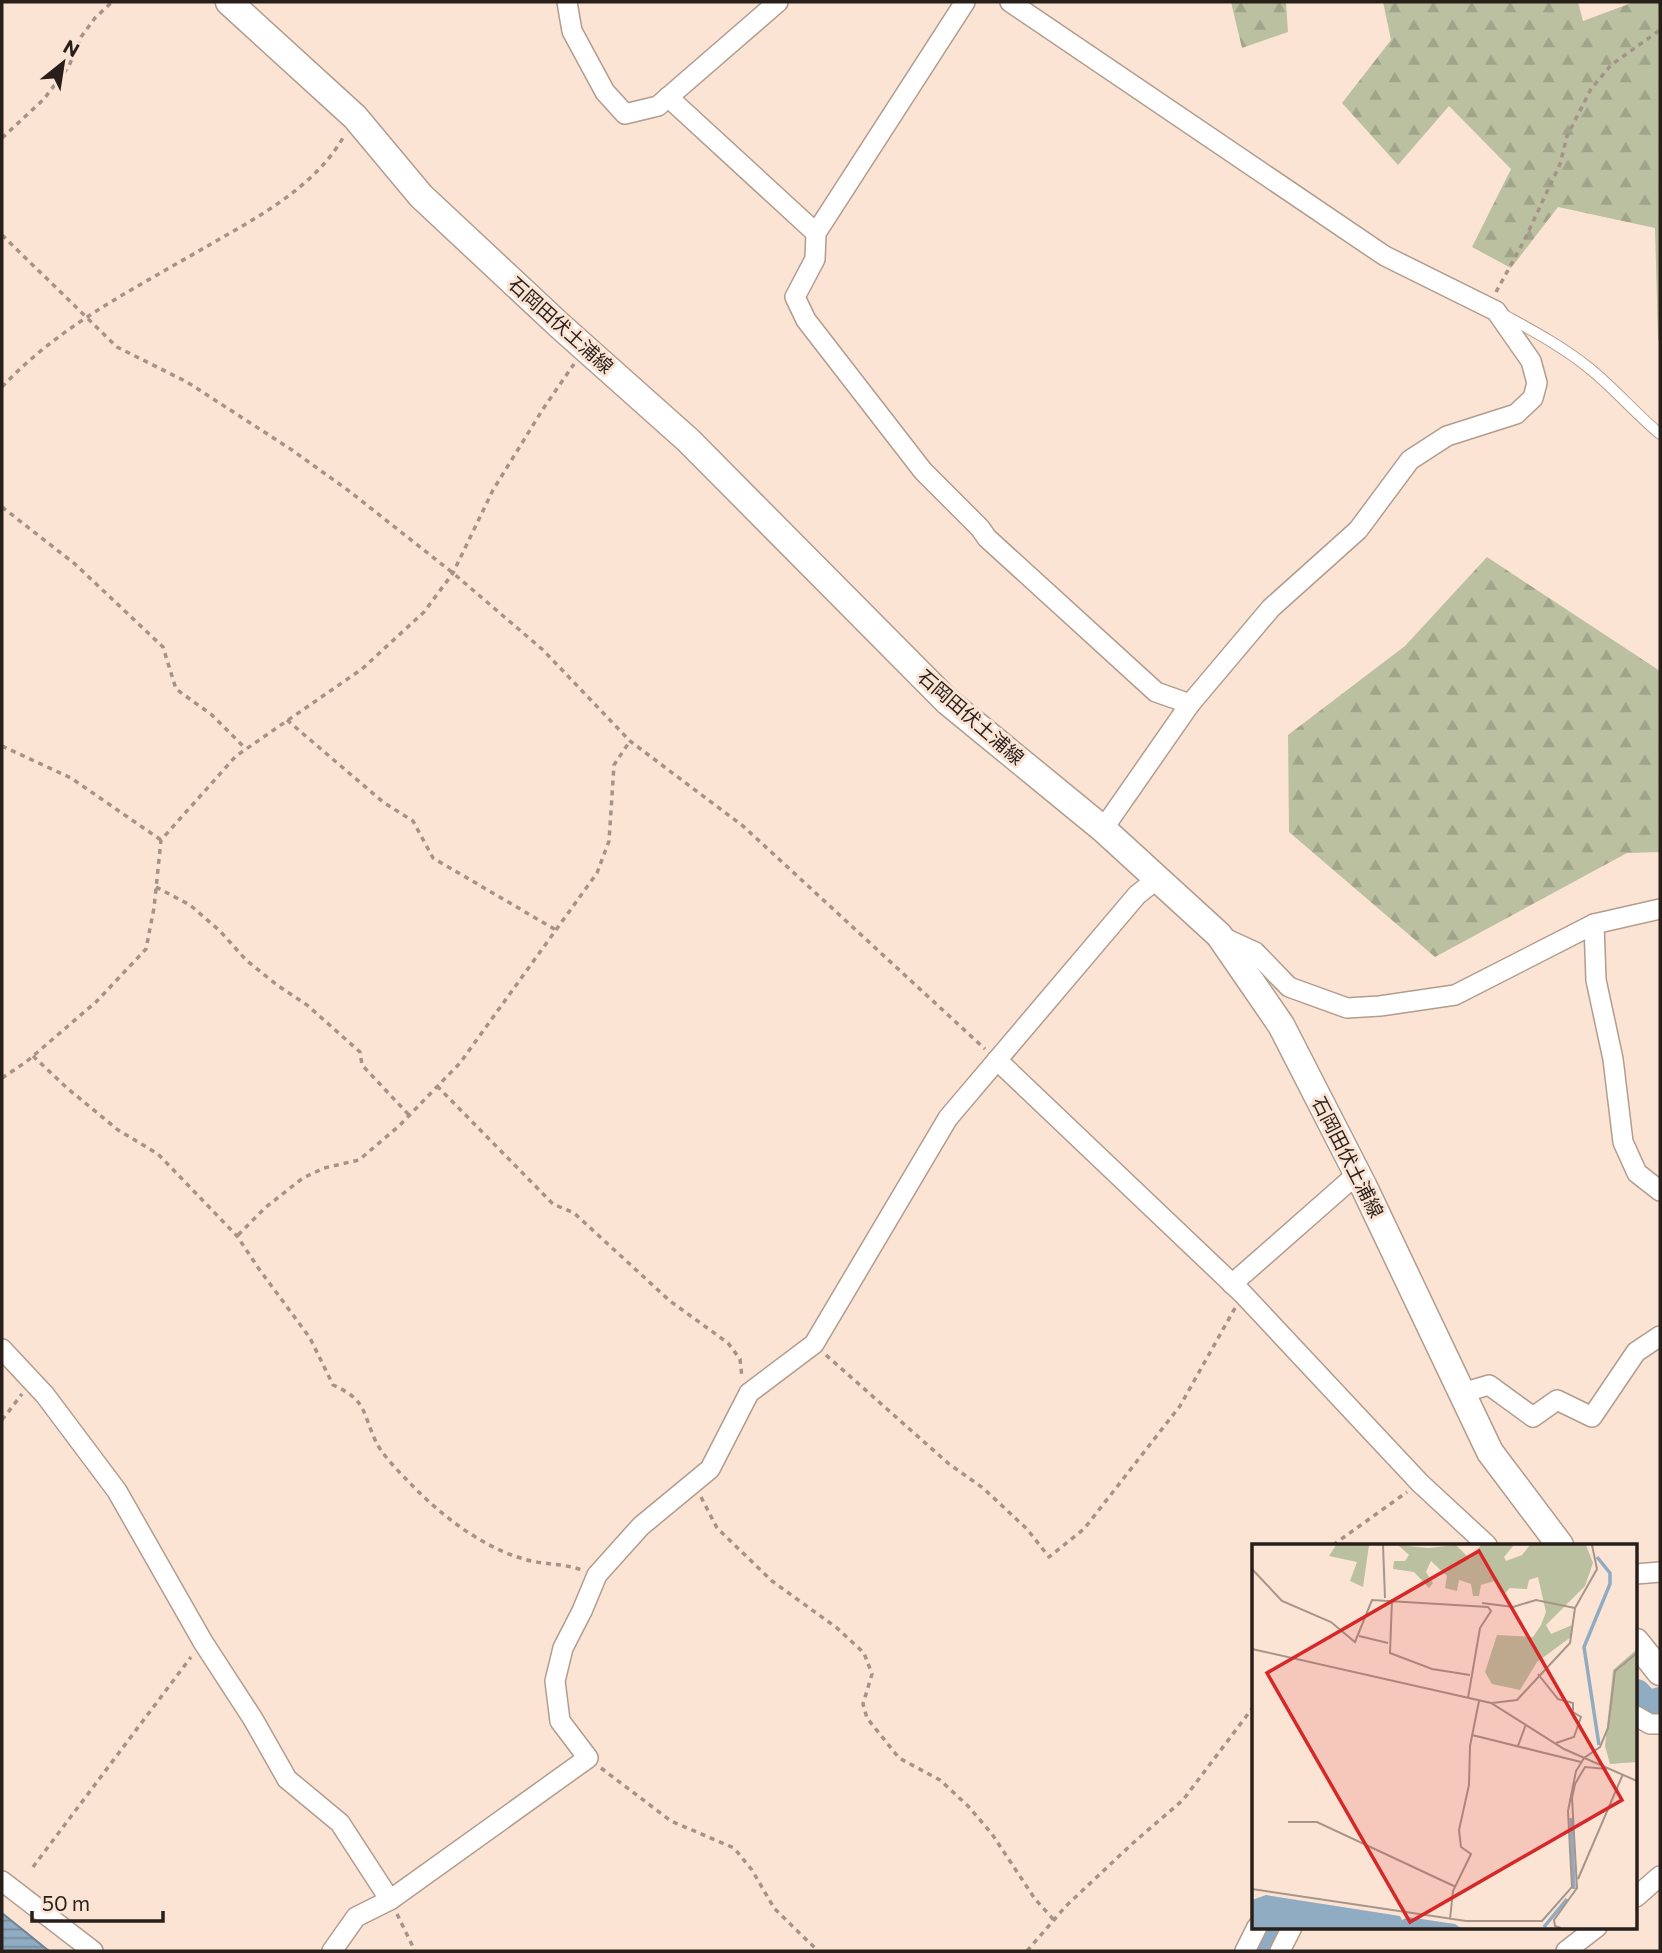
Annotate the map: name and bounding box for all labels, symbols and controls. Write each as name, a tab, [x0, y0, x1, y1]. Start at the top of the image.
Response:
north arrow	[28, 28, 98, 98]
text: N	[60, 34, 84, 61]
street label: 石岡田伏土浦線	[504, 272, 618, 378]
street label: 石岡田伏土浦線	[914, 664, 1029, 769]
street label: 石岡田伏土浦線	[1308, 1092, 1389, 1221]
inset map	[1252, 1544, 1638, 1928]
scale bar	[32, 1880, 163, 1924]
text: 50 m	[42, 1890, 90, 1915]

